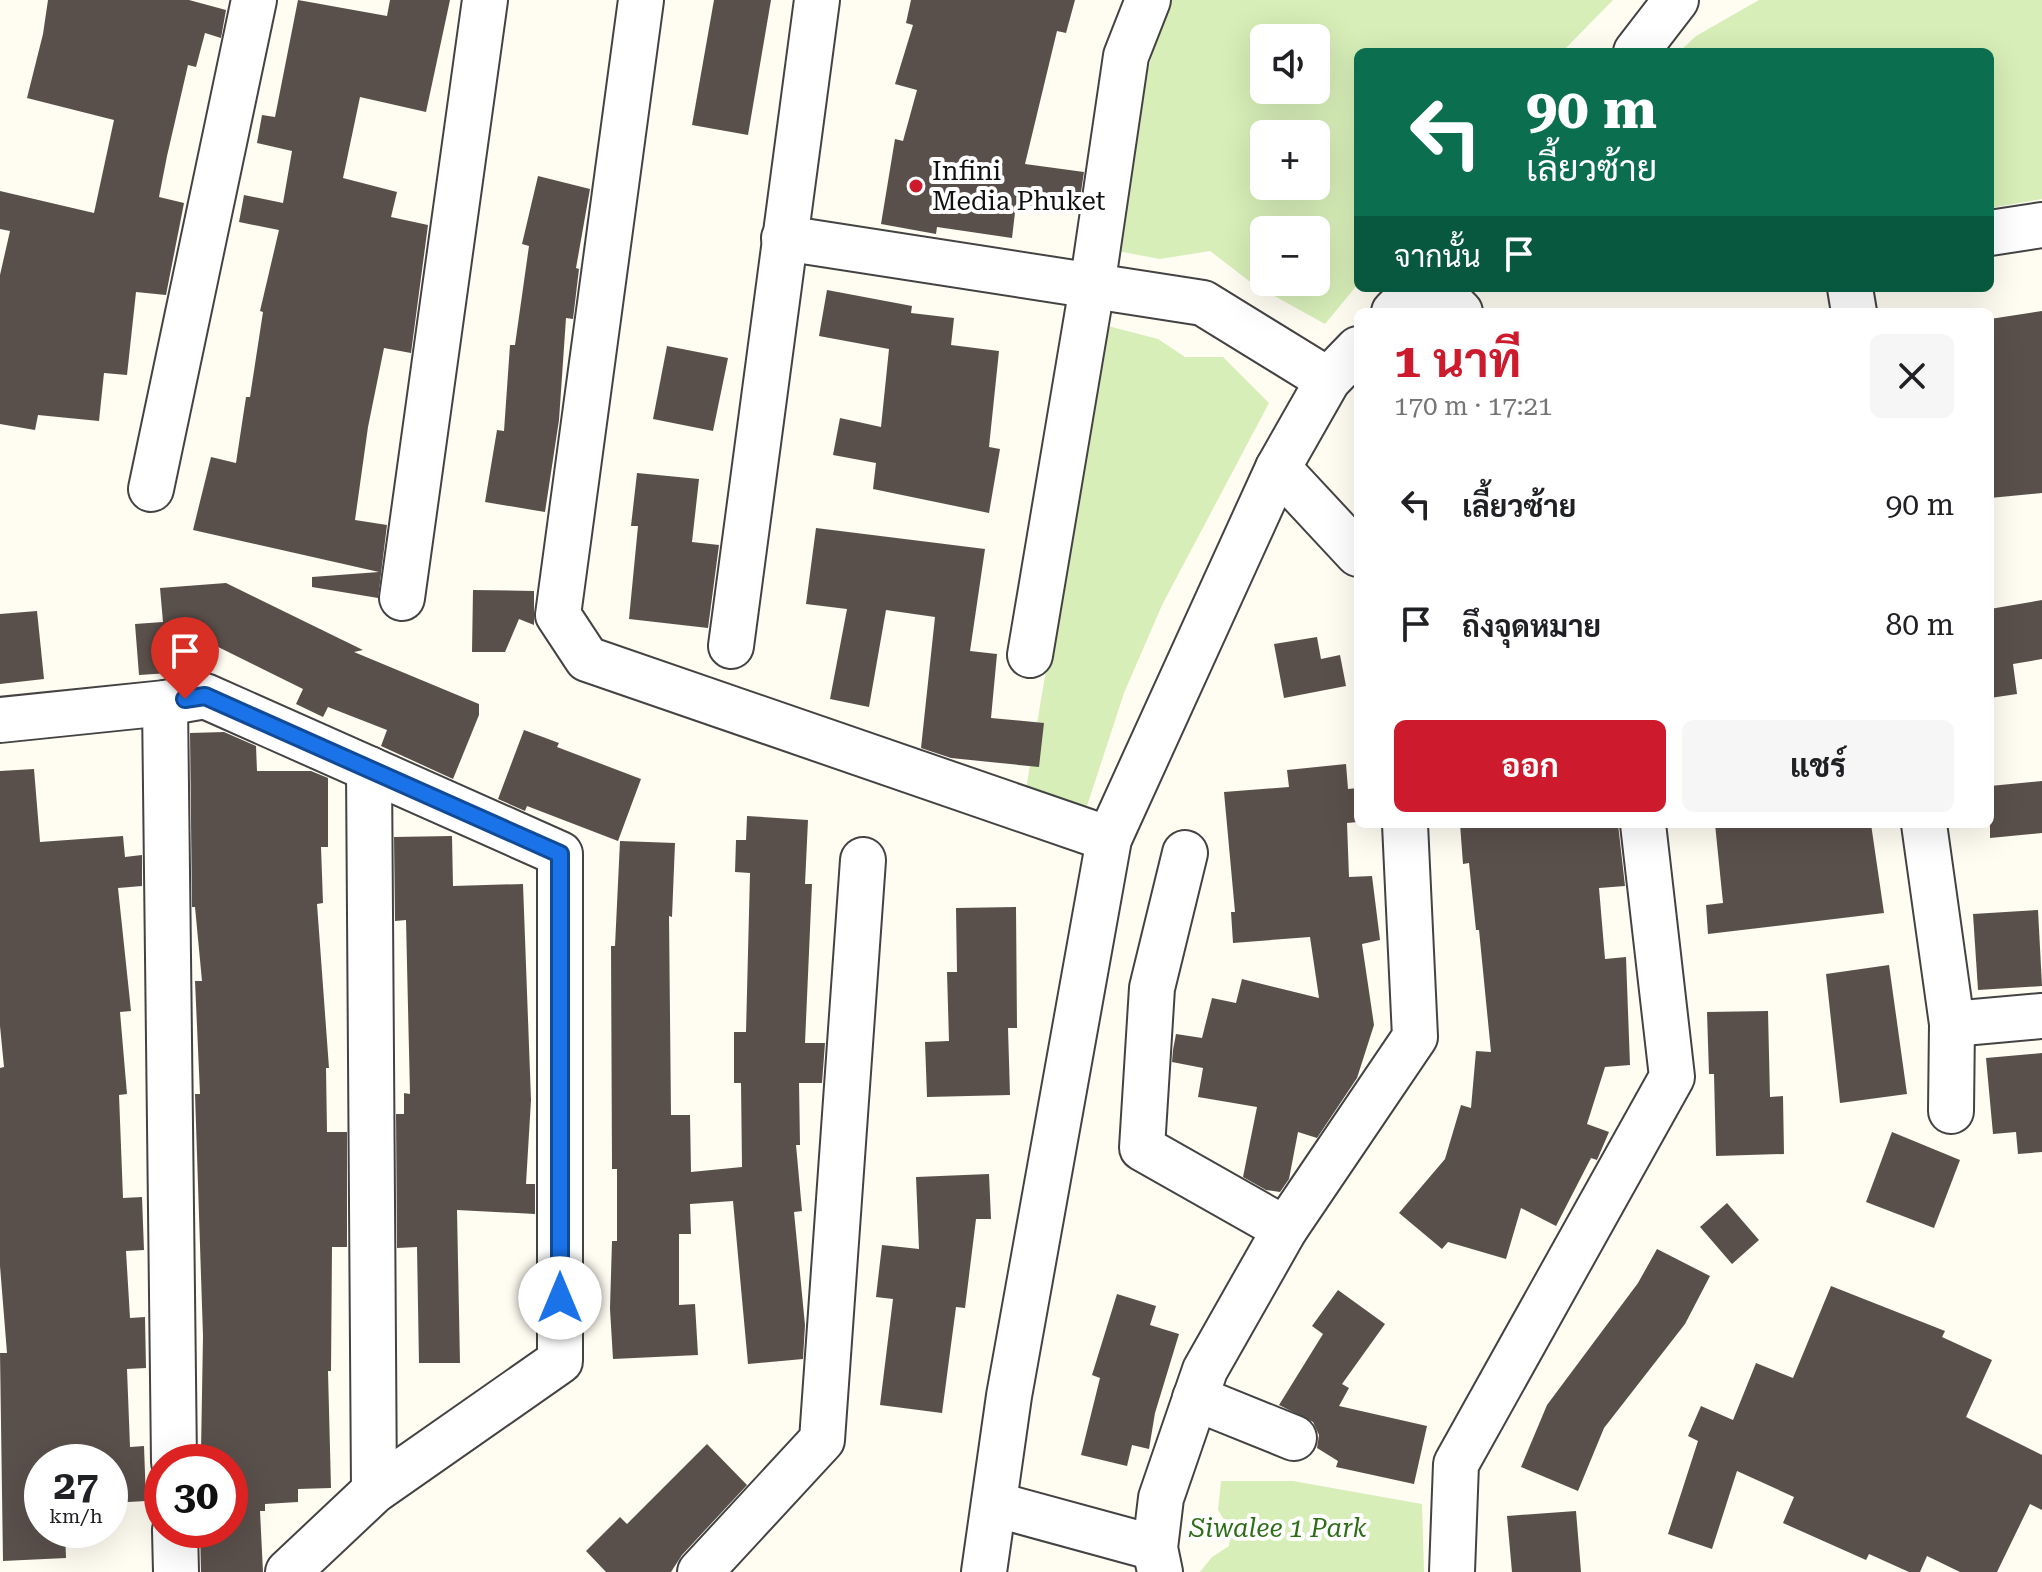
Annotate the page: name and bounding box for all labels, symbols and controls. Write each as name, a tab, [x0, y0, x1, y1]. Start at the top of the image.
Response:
map controls	[1250, 24, 1330, 296]
button: sound	[1250, 24, 1330, 104]
text: 90 m	[1526, 76, 1657, 142]
icon: left	[1394, 80, 1498, 184]
button: +	[1250, 120, 1330, 200]
text: เลี้ยวซ้าย	[1526, 148, 1657, 190]
place label: Infini Media Phuket	[932, 156, 1106, 216]
marker: Infini Media Phuket	[907, 177, 925, 195]
button: −	[1250, 216, 1330, 296]
icon: arrive	[1497, 232, 1541, 276]
text: จากนั้น	[1394, 239, 1481, 274]
text: 1 นาที	[1394, 333, 1521, 389]
button: close	[1870, 334, 1954, 418]
text: 170 m · 17:21	[1394, 391, 1553, 421]
icon: left	[1394, 482, 1438, 526]
text: 90 m	[1885, 487, 1954, 522]
text: เลี้ยวซ้าย	[1462, 489, 1576, 524]
icon: arrive	[1394, 602, 1438, 646]
text: 80 m	[1885, 607, 1954, 642]
text: ถึงจุดหมาย	[1462, 609, 1601, 644]
pin	[151, 617, 219, 699]
icon: arrive	[163, 629, 207, 673]
button: ออก	[1394, 720, 1666, 812]
button: แชร์	[1682, 720, 1954, 812]
position arrow	[518, 1256, 602, 1340]
speed limit sign: 30	[144, 1444, 248, 1548]
text: 27	[54, 1462, 98, 1509]
text: km/h	[49, 1504, 103, 1528]
park label: Siwalee 1 Park	[1188, 1513, 1368, 1543]

